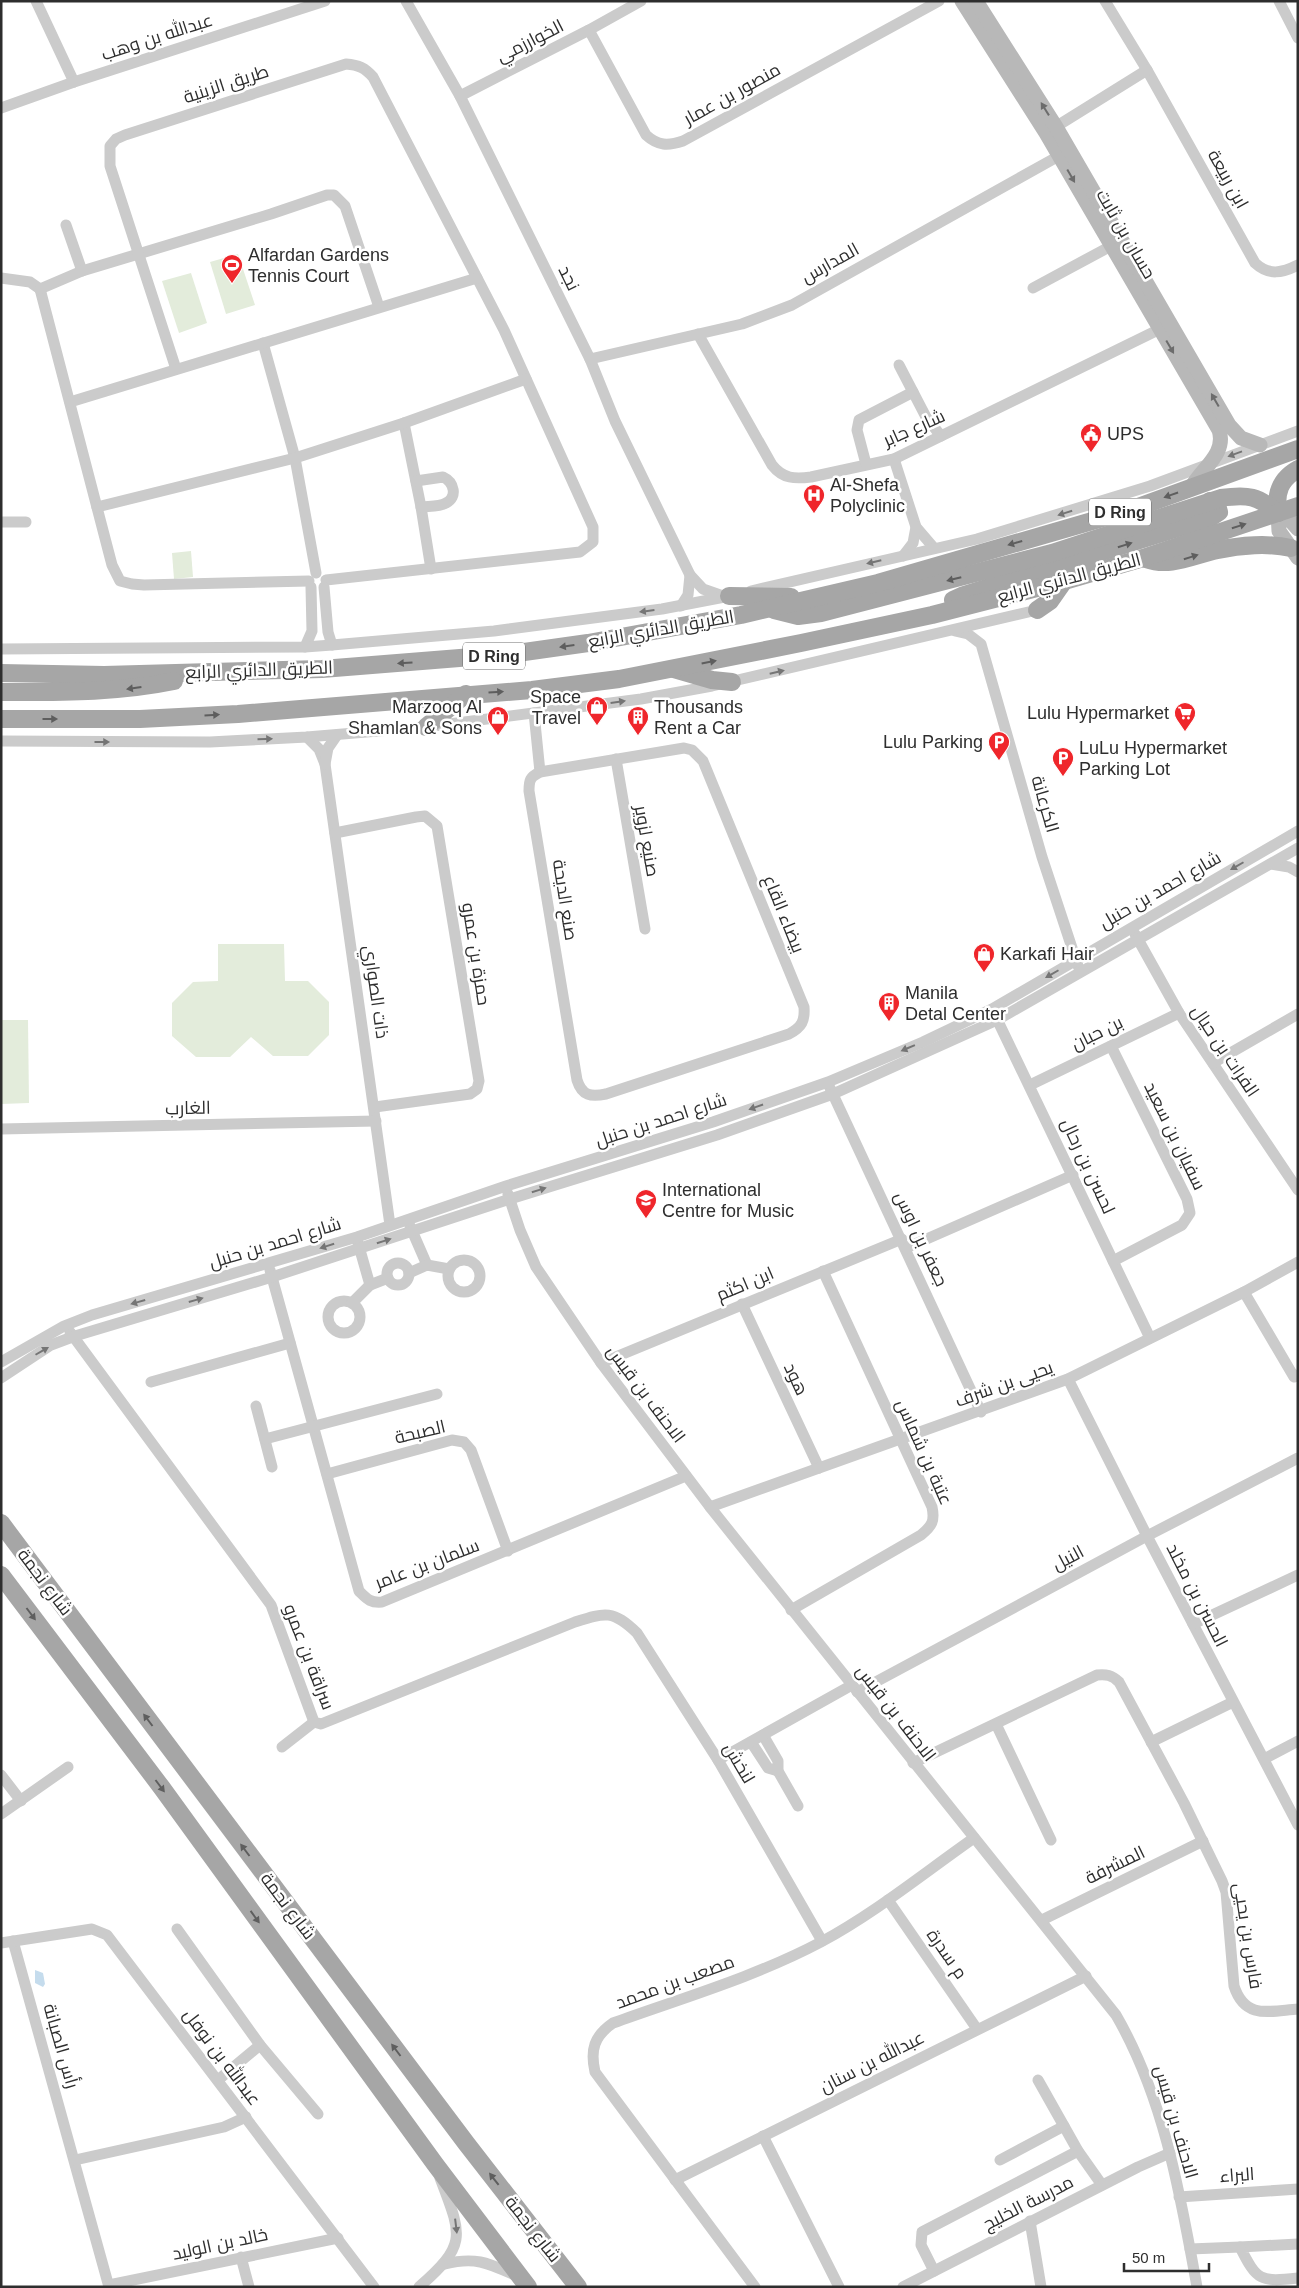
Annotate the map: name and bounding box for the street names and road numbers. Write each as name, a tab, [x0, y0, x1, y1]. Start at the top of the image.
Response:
street label: عبدالله بن وهب	[98, 8, 215, 65]
street label: الخوارزمي	[493, 16, 569, 70]
street label: منصور بن عمار	[679, 59, 784, 130]
street label: طريق الزينية	[181, 61, 272, 109]
street label: ابن ربيعة	[1203, 146, 1252, 212]
street label: حسان بن ثابت	[1092, 186, 1160, 283]
street label: المدارس	[798, 239, 863, 288]
street label: نجد	[554, 262, 584, 294]
street label: شارع جابر	[879, 406, 949, 453]
road number: D Ring	[1089, 498, 1151, 526]
street label: الطريق الدائري الرابع	[995, 549, 1144, 611]
street label: الطريق الدائري الرابع	[586, 606, 736, 656]
road number: D Ring	[463, 642, 525, 669]
street label: الطريق الدائري الرابع	[185, 657, 333, 687]
street label: الكرعانة	[1026, 773, 1063, 835]
street label: صنيع لزوير	[629, 803, 663, 879]
street label: شارع احمد بن حنبل	[1096, 847, 1225, 935]
street label: صنع الديحة	[547, 858, 581, 942]
street label: بيضاء القاع	[757, 872, 809, 957]
street label: حمزة بن عمرو	[457, 901, 494, 1007]
street label: ذات الصواري	[356, 944, 392, 1040]
street label: الفرات بن حيال	[1186, 1002, 1263, 1101]
street label: بن حبان	[1068, 1012, 1127, 1055]
street label: سفيان بن سعيد	[1139, 1079, 1210, 1194]
street label: شارع احمد بن حنبل	[593, 1089, 730, 1153]
street label: الغارب	[165, 1098, 211, 1119]
street label: لحسن بن رحال	[1056, 1115, 1119, 1217]
street label: جعفر بن اوس	[889, 1188, 952, 1290]
street label: شارع احمد بن حنبل	[207, 1213, 344, 1275]
street label: ابن اكثم	[713, 1263, 778, 1307]
street label: الاحنف بن قيس	[602, 1341, 689, 1447]
street label: يحيى بن شرف	[952, 1357, 1056, 1412]
street label: هود	[779, 1360, 812, 1399]
street label: عتبة بن شماس	[891, 1396, 956, 1508]
street label: الصبحة	[393, 1416, 447, 1448]
street label: سلمان بن عامر	[371, 1535, 482, 1594]
street label: الحسن بن مخلد	[1161, 1540, 1232, 1650]
street label: النيل	[1049, 1541, 1088, 1575]
street label: شارع نجمة	[12, 1545, 76, 1620]
street label: سراقة بن عمرو	[279, 1601, 338, 1713]
street label: الاحنف بن قيس	[851, 1661, 940, 1766]
street label: لنخش	[718, 1739, 759, 1787]
street label: المشرفة	[1082, 1842, 1149, 1889]
street label: شارع نجمة	[255, 1869, 319, 1944]
street label: فارس بن يحيى	[1229, 1882, 1266, 1991]
street label: م سدرة	[921, 1925, 971, 1984]
street label: مصعب بن محمد	[613, 1951, 737, 2014]
street label: رأس الصبانة	[38, 2001, 84, 2091]
street label: عبدالله بن نوفل	[178, 2004, 266, 2110]
street label: عبدالله بن سنان	[816, 2025, 928, 2098]
street label: الاحنف بن قيس	[1149, 2063, 1202, 2181]
street label: البراء	[1219, 2164, 1255, 2187]
street label: مدرسة الخليج	[979, 2172, 1078, 2236]
street label: شارع نجمة	[500, 2192, 565, 2267]
street label: خالد بن الوليد	[170, 2224, 270, 2265]

